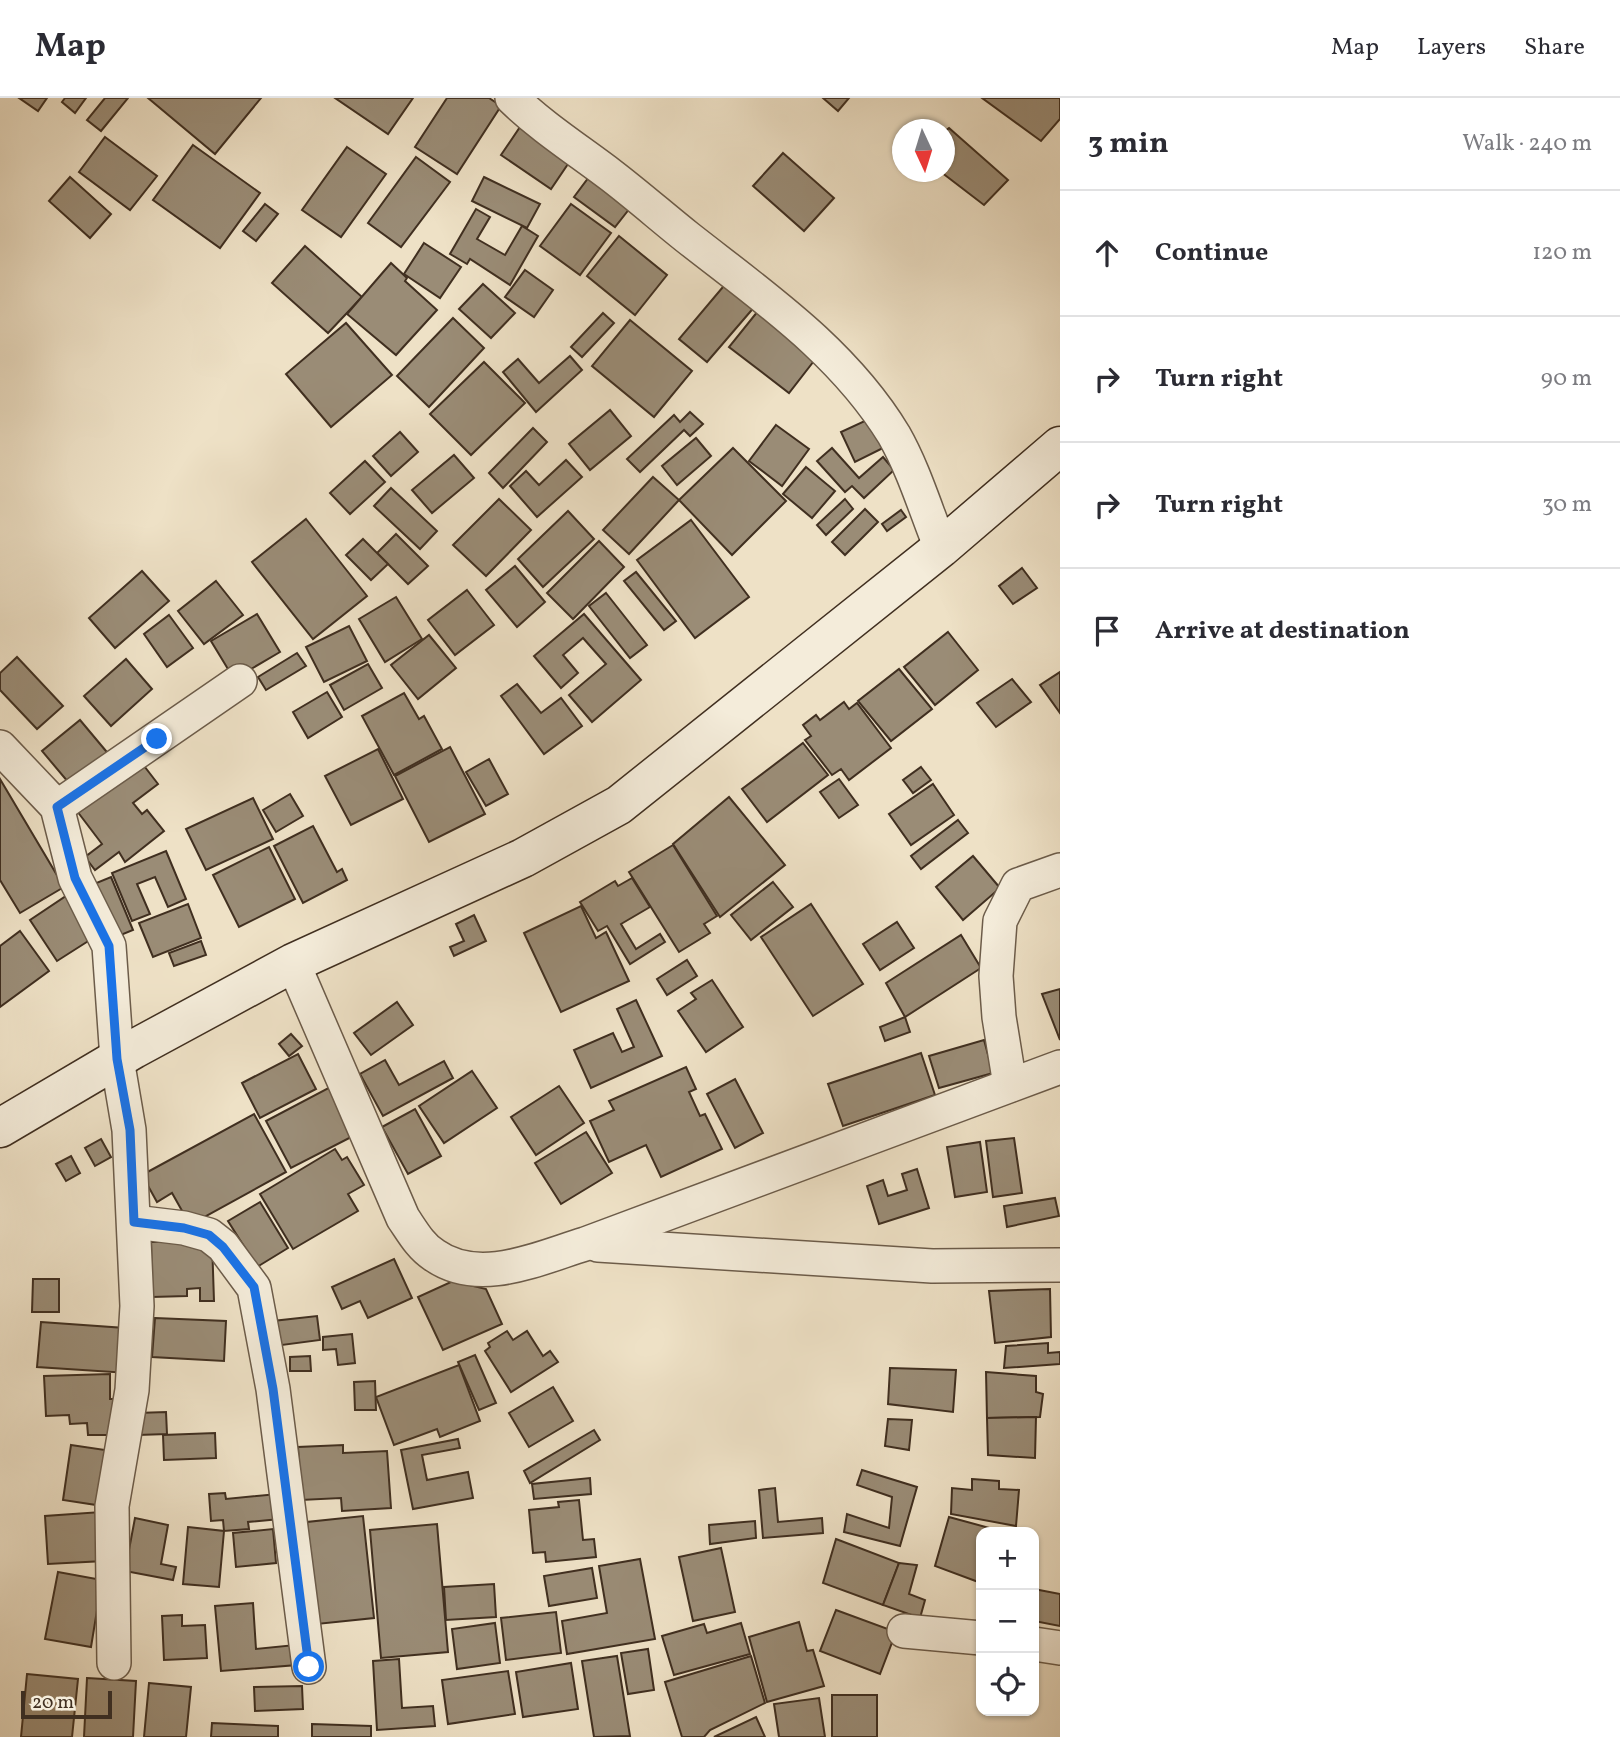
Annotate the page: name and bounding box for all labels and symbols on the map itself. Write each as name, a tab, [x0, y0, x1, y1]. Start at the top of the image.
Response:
north arrow	[892, 119, 955, 182]
route end	[141, 723, 172, 754]
route start	[293, 1651, 324, 1682]
scale bar	[21, 1688, 112, 1720]

